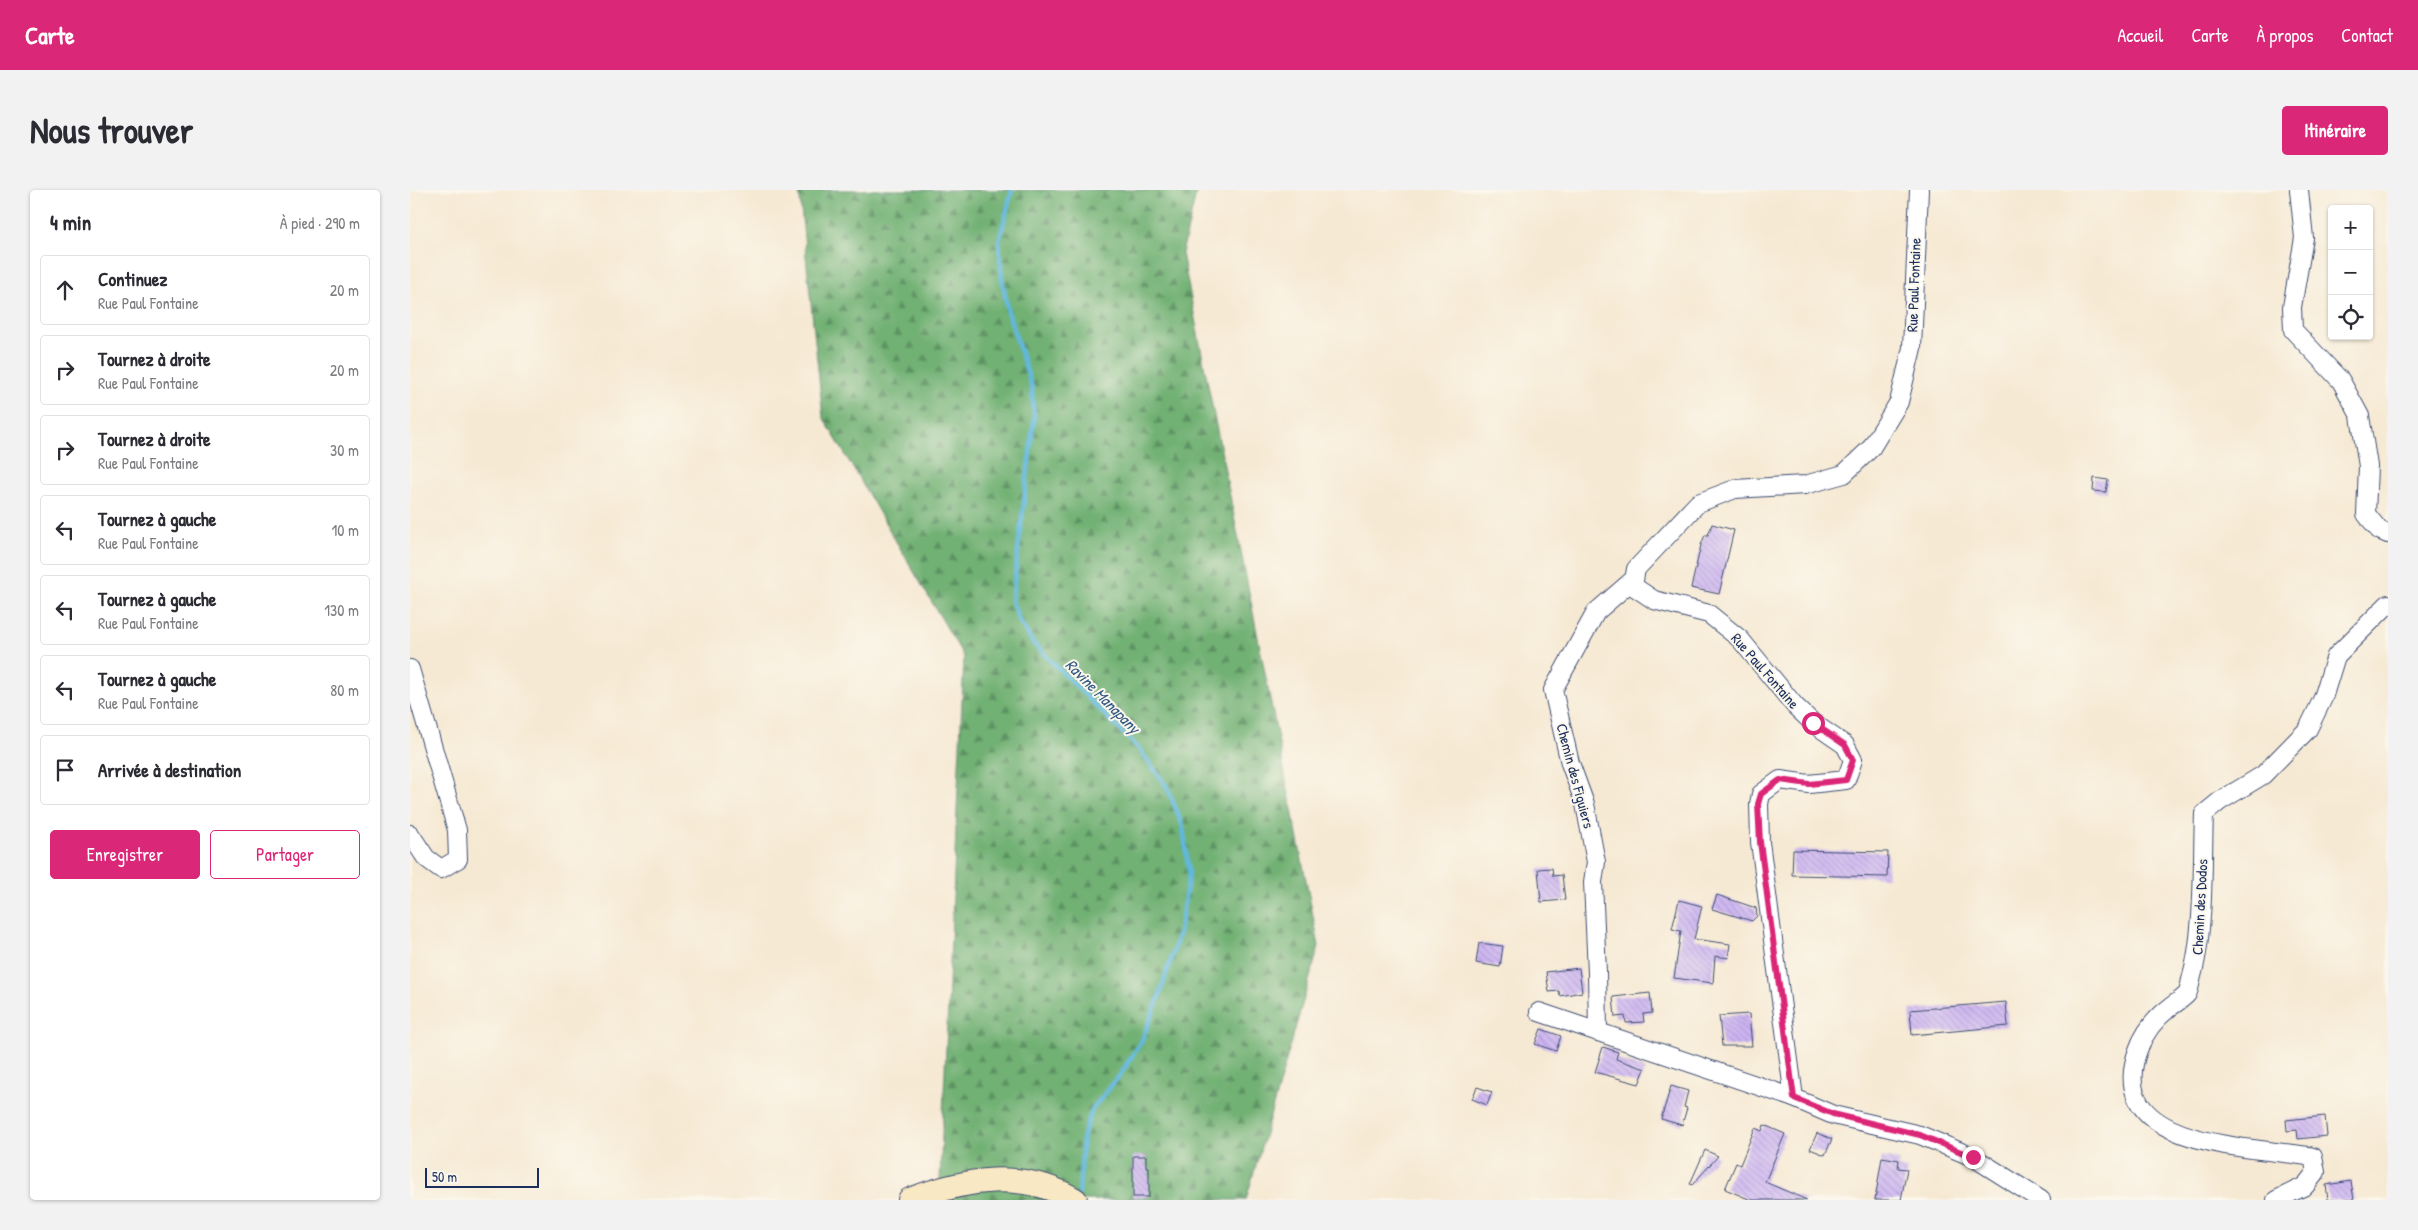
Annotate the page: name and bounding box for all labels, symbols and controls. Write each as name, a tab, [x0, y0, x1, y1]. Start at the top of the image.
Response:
text: Carte	[25, 19, 75, 51]
text: Accueil	[2117, 23, 2163, 48]
text: Carte	[2191, 23, 2229, 48]
text: À propos	[2257, 23, 2313, 48]
text: Contact	[2341, 23, 2393, 48]
button: Itinéraire	[2282, 106, 2388, 155]
text: Nous trouver	[30, 107, 193, 154]
map controls	[2328, 205, 2373, 340]
button: +	[2328, 205, 2373, 250]
text: 4 min	[50, 208, 91, 237]
text: À pied · 290 m	[280, 212, 360, 234]
street label: Rue Paul Fontaine	[1901, 237, 1926, 333]
button: −	[2328, 250, 2373, 295]
text: Continuez	[98, 266, 167, 292]
icon: ahead	[51, 276, 79, 304]
text: 20 m	[330, 279, 359, 301]
text: Rue Paul Fontaine	[98, 292, 199, 314]
button: locate	[2328, 295, 2373, 340]
text: Tournez à droite	[98, 346, 211, 372]
icon: right	[51, 356, 79, 384]
text: 20 m	[330, 359, 359, 381]
text: Rue Paul Fontaine	[98, 372, 199, 394]
text: Tournez à droite	[98, 426, 211, 452]
icon: right	[51, 436, 79, 464]
text: 30 m	[330, 439, 359, 461]
text: Rue Paul Fontaine	[98, 452, 199, 474]
text: Tournez à gauche	[98, 506, 216, 532]
icon: left	[51, 516, 79, 544]
text: 10 m	[331, 519, 359, 541]
text: Rue Paul Fontaine	[98, 532, 199, 554]
text: Tournez à gauche	[98, 586, 216, 612]
icon: left	[51, 596, 79, 624]
text: 130 m	[324, 599, 359, 621]
text: Rue Paul Fontaine	[98, 612, 199, 634]
street label: Rue Paul Fontaine	[1726, 628, 1804, 713]
water label: Ravine Manapany	[1061, 654, 1147, 740]
text: Tournez à gauche	[98, 666, 216, 692]
icon: left	[51, 676, 79, 704]
text: 80 m	[330, 679, 359, 701]
text: Rue Paul Fontaine	[98, 692, 199, 714]
route start	[1802, 712, 1825, 735]
street label: Chemin des Figuiers	[1551, 721, 1600, 831]
icon: arrive	[51, 756, 79, 784]
text: Arrivée à destination	[98, 757, 241, 783]
button: Enregistrer	[50, 830, 200, 879]
button: Partager	[210, 830, 360, 879]
street label: Chemin des Dodos	[2186, 858, 2213, 956]
route end	[1962, 1146, 1985, 1169]
scale bar	[425, 1165, 539, 1188]
text: 50 m	[432, 1167, 457, 1186]

